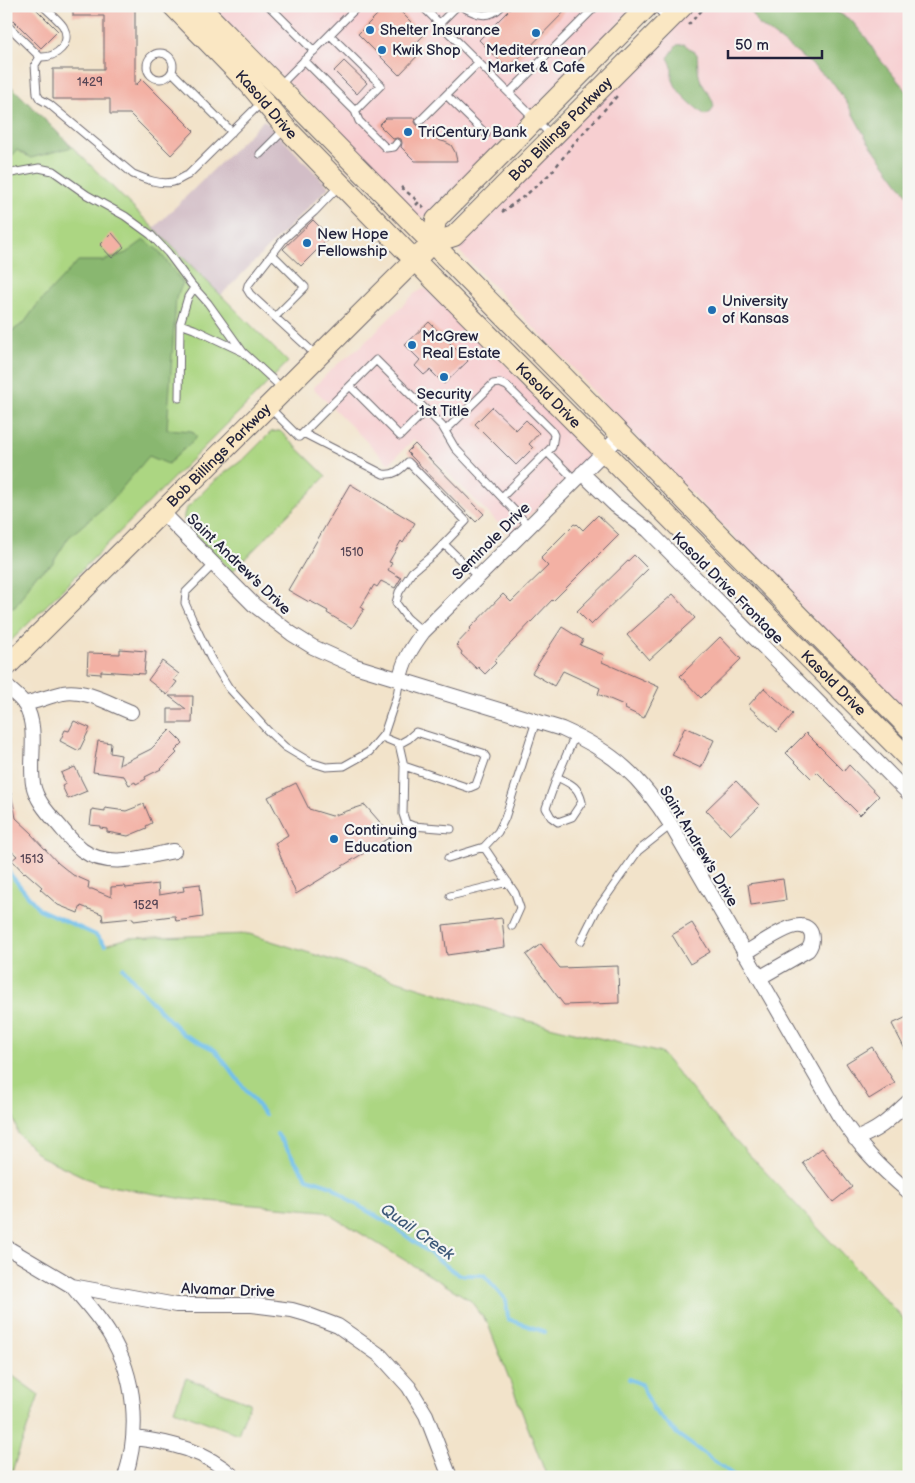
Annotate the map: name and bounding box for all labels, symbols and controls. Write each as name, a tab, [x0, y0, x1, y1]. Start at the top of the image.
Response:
place label: Shelter Insurance	[380, 21, 500, 40]
marker: Shelter Insurance	[364, 24, 376, 36]
marker: Mediterranean Market & Cafe	[530, 27, 542, 39]
scale bar	[728, 28, 821, 60]
text: 50 m	[735, 36, 769, 55]
place label: Kwik Shop	[392, 41, 461, 60]
place label: Mediterranean Market & Cafe	[486, 41, 586, 77]
marker: Kwik Shop	[376, 44, 388, 56]
street label: Kasold Drive	[231, 67, 301, 144]
street label: Bob Billings Parkway	[505, 73, 617, 186]
house number: 1429	[77, 75, 103, 90]
place label: TriCentury Bank	[418, 123, 527, 142]
marker: TriCentury Bank	[402, 126, 414, 138]
place label: New Hope Fellowship	[317, 225, 388, 261]
marker: New Hope Fellowship	[301, 237, 313, 249]
place label: University of Kansas	[722, 292, 790, 328]
marker: University of Kansas	[706, 304, 718, 316]
place label: McGrew Real Estate	[422, 327, 501, 363]
marker: McGrew Real Estate	[406, 339, 418, 351]
street label: Kasold Drive	[511, 359, 585, 433]
marker: Security 1st Title	[438, 371, 450, 383]
place label: Security 1st Title	[417, 385, 472, 421]
street label: Bob Billings Parkway	[163, 400, 275, 512]
street label: Seminole Drive	[448, 498, 534, 584]
street label: Saint Andrew's Drive	[183, 510, 295, 619]
street label: Kasold Drive Frontage	[668, 528, 788, 648]
house number: 1510	[340, 545, 364, 560]
street label: Kasold Drive	[796, 646, 870, 720]
street label: Saint Andrew's Drive	[655, 782, 742, 910]
place label: Continuing Education	[344, 821, 417, 857]
marker: Continuing Education	[328, 833, 340, 845]
house number: 1513	[20, 852, 44, 867]
house number: 1529	[133, 898, 159, 913]
water label: Quail Creek	[377, 1200, 459, 1265]
street label: Alvamar Drive	[181, 1279, 275, 1302]

